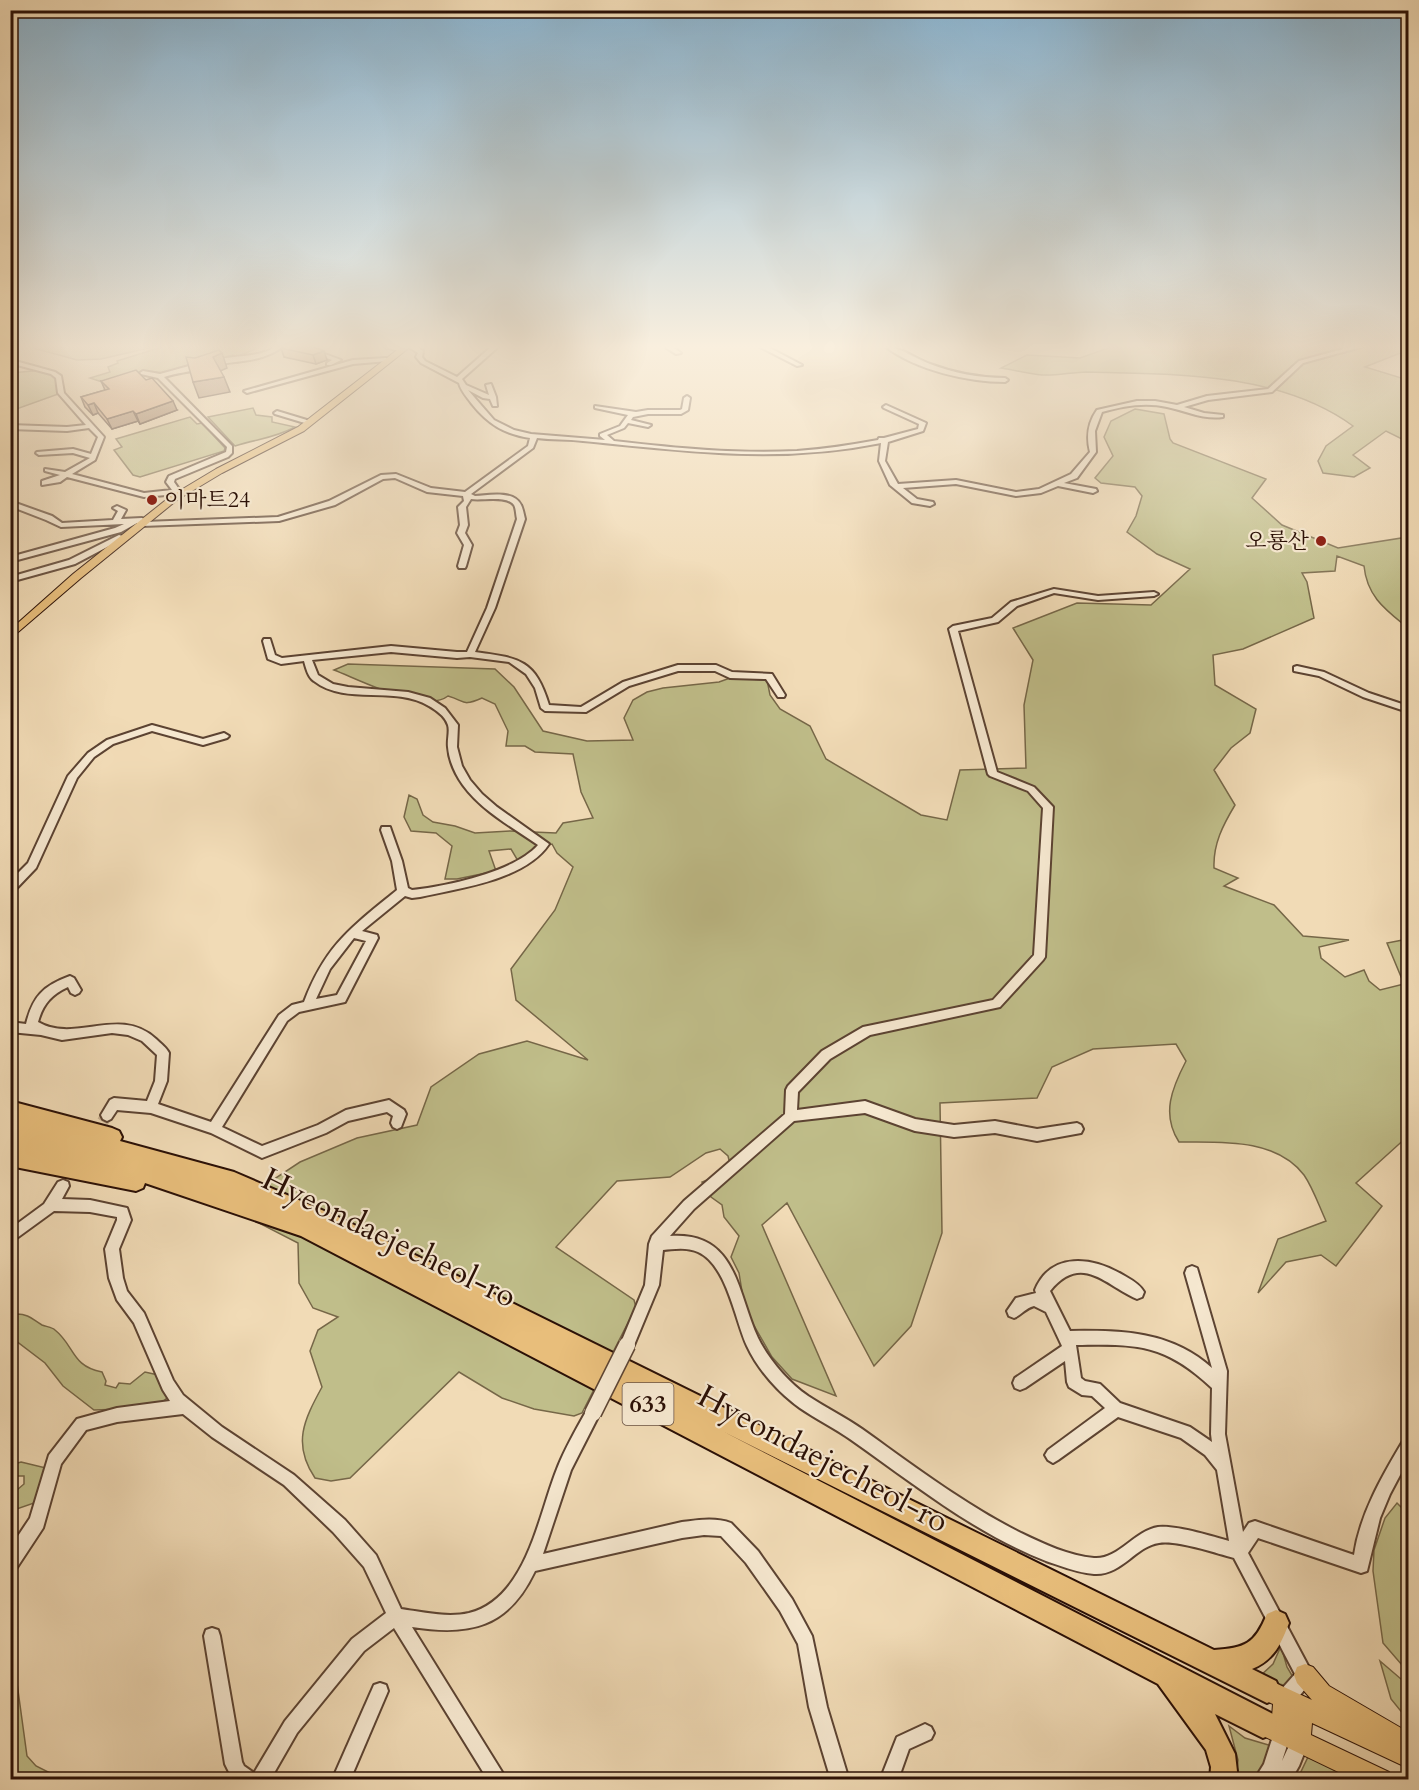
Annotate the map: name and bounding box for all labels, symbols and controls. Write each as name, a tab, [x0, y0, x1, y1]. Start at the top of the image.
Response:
place label: 이마트24	[164, 485, 250, 515]
marker: 이마트24	[145, 493, 159, 507]
place label: 오룡산	[1245, 526, 1310, 556]
marker: 오룡산	[1314, 534, 1328, 548]
street label: Hyeondaejecheol-ro	[254, 1157, 524, 1319]
street label: Hyeondaejecheol-ro	[690, 1374, 956, 1544]
road number: 633	[622, 1383, 674, 1425]

